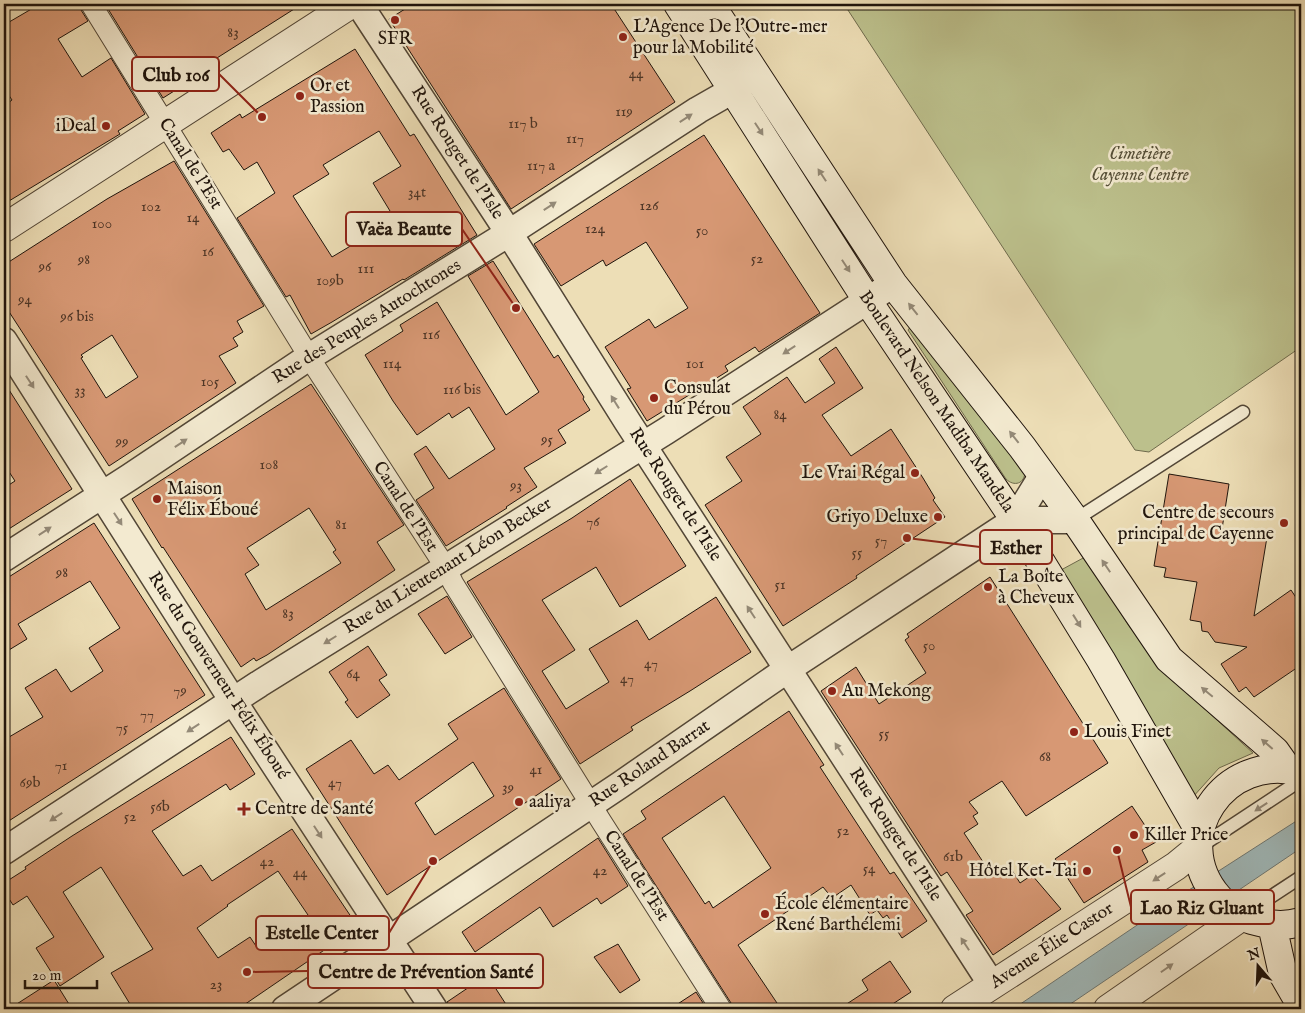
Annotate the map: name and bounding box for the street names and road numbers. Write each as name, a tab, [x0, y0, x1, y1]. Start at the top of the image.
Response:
street label: Rue Rouget de l'Isle	[405, 82, 509, 224]
street label: Canal de l'Est	[153, 114, 227, 214]
street label: Rue des Peuples Autochtones	[268, 254, 466, 390]
street label: Boulevard Nelson Madiba Mandela	[853, 287, 1019, 518]
street label: Rue Rouget de l'Isle	[623, 424, 727, 566]
street label: Canal de l'Est	[367, 457, 443, 557]
street label: Rue du Lieutenant Léon Becker	[340, 492, 557, 640]
street label: Rue du Gouverneur Félix Éboué	[142, 567, 296, 784]
street label: Rue Roland Barrat	[585, 715, 715, 813]
street label: Rue Rouget de l'Isle	[843, 764, 947, 906]
street label: Canal de l'Est	[598, 826, 674, 926]
street label: Avenue Élie Castor	[984, 896, 1118, 995]

